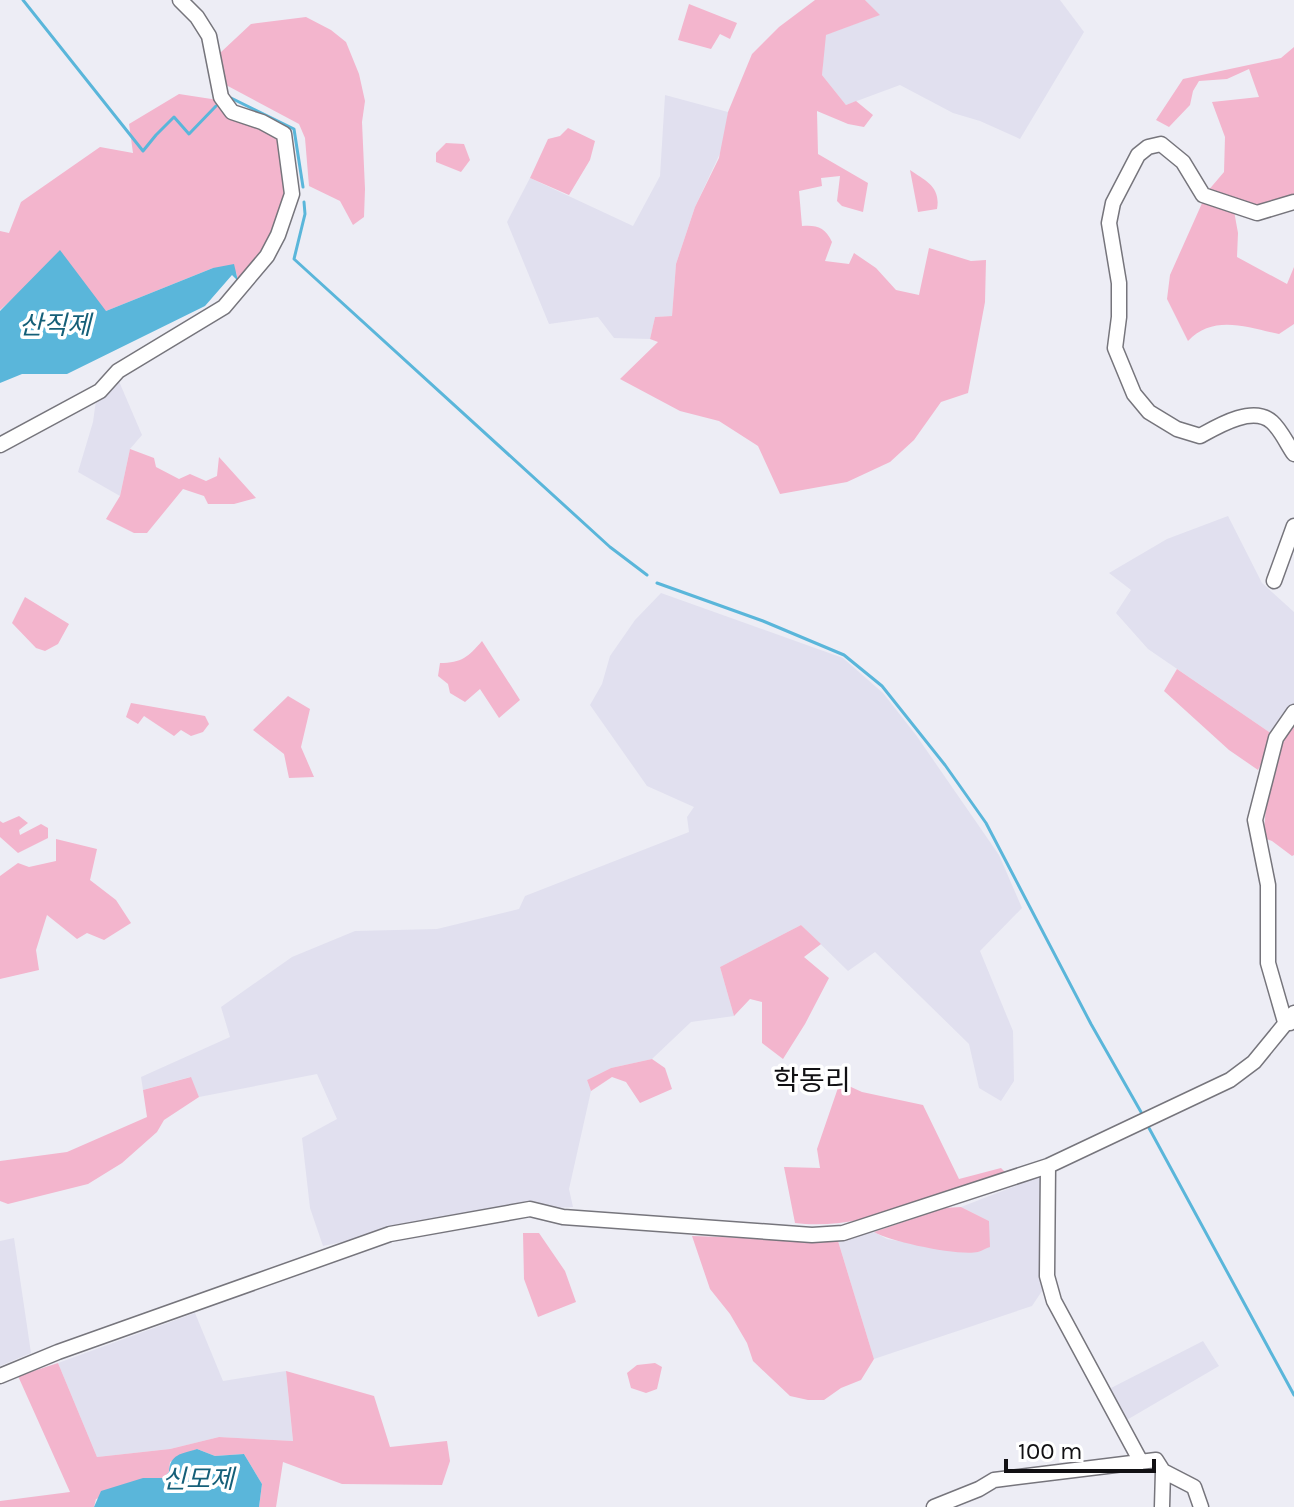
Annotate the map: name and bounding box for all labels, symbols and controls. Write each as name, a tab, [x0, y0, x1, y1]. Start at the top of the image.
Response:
water label: 산직제	[19, 310, 94, 341]
district label: 학동리	[773, 1064, 851, 1097]
scale bar	[1006, 1423, 1154, 1473]
text: 100 m	[1018, 1437, 1083, 1465]
water label: 신모제	[162, 1464, 237, 1495]

